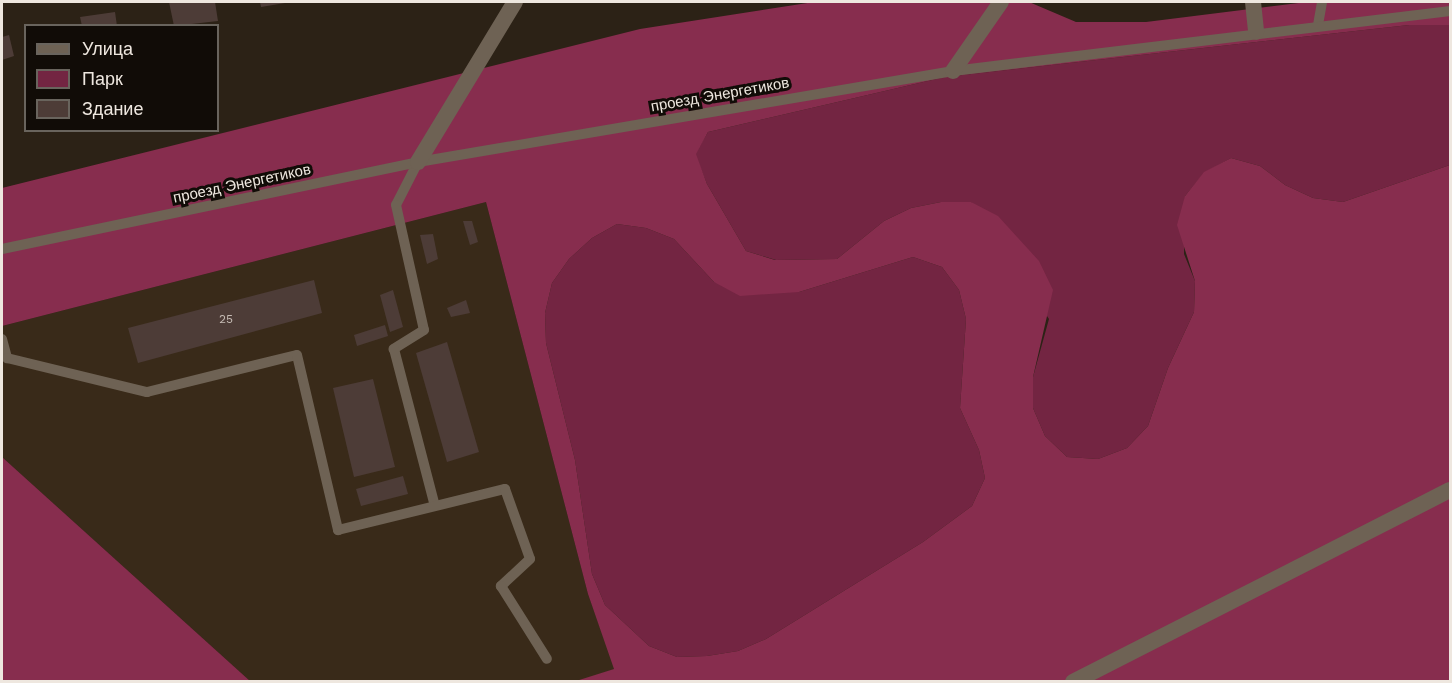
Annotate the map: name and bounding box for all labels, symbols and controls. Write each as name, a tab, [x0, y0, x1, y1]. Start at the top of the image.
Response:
legend	[24, 24, 219, 132]
text: Улица	[82, 38, 133, 59]
text: Парк	[82, 68, 123, 89]
street label: проезд Энергетиков	[649, 74, 791, 116]
text: Здание	[82, 98, 143, 119]
street label: проезд Энергетиков	[172, 161, 312, 207]
house number: 25	[219, 313, 233, 327]

